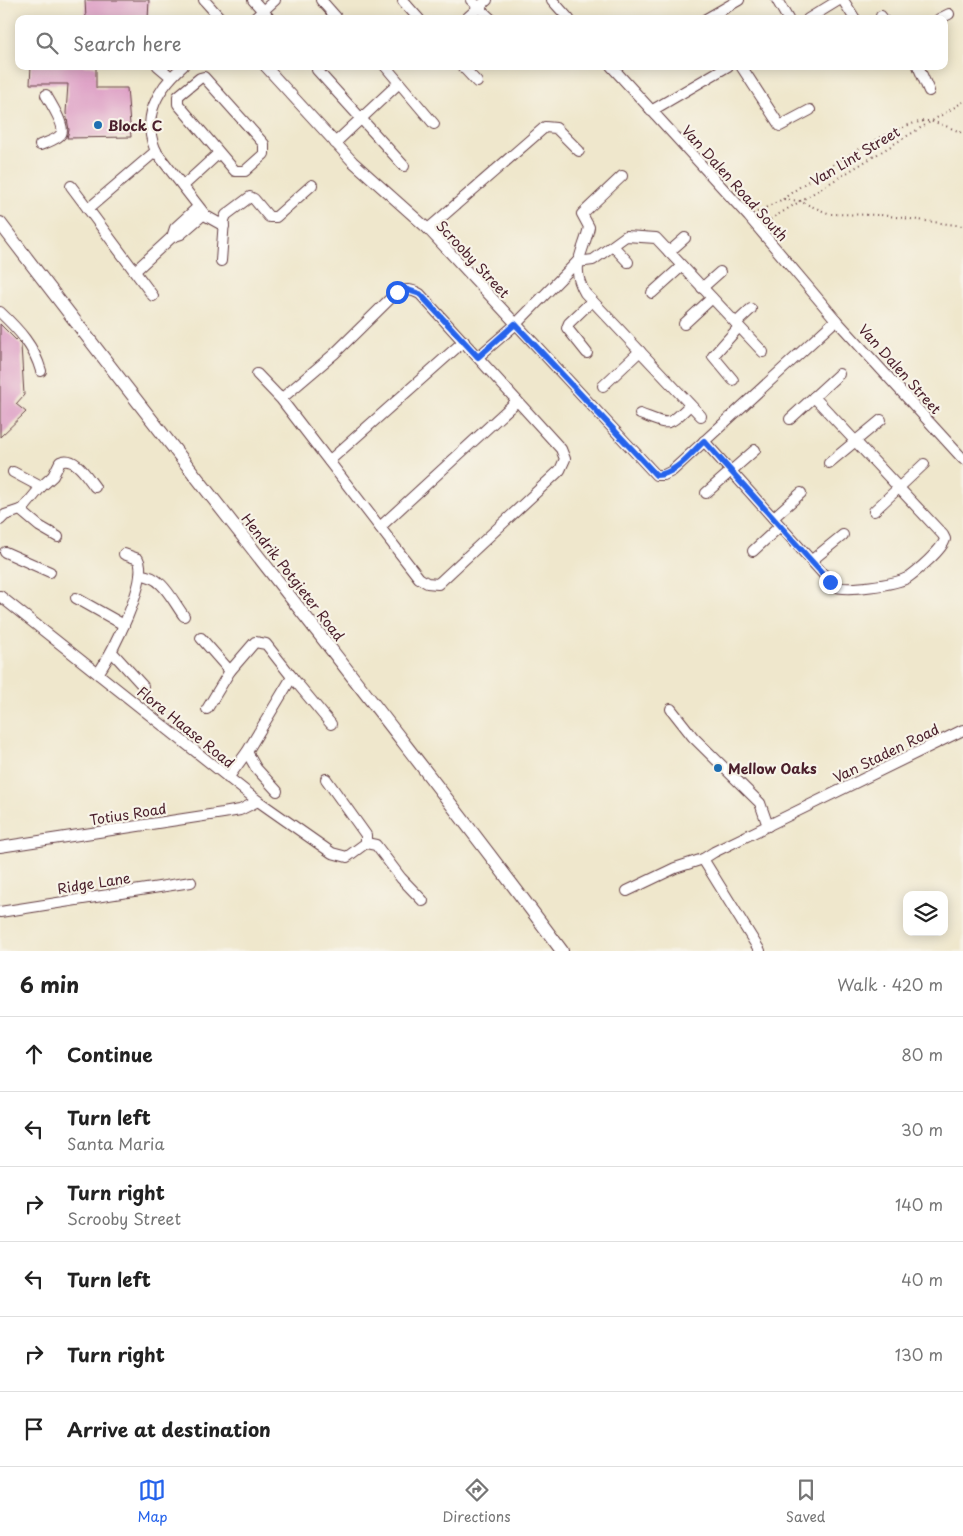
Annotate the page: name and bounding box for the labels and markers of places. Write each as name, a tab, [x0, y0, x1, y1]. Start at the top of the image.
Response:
place label: Block C	[108, 115, 163, 136]
marker: Block C	[92, 119, 104, 131]
place label: Mellow Oaks	[728, 758, 817, 779]
marker: Mellow Oaks	[712, 762, 724, 774]

